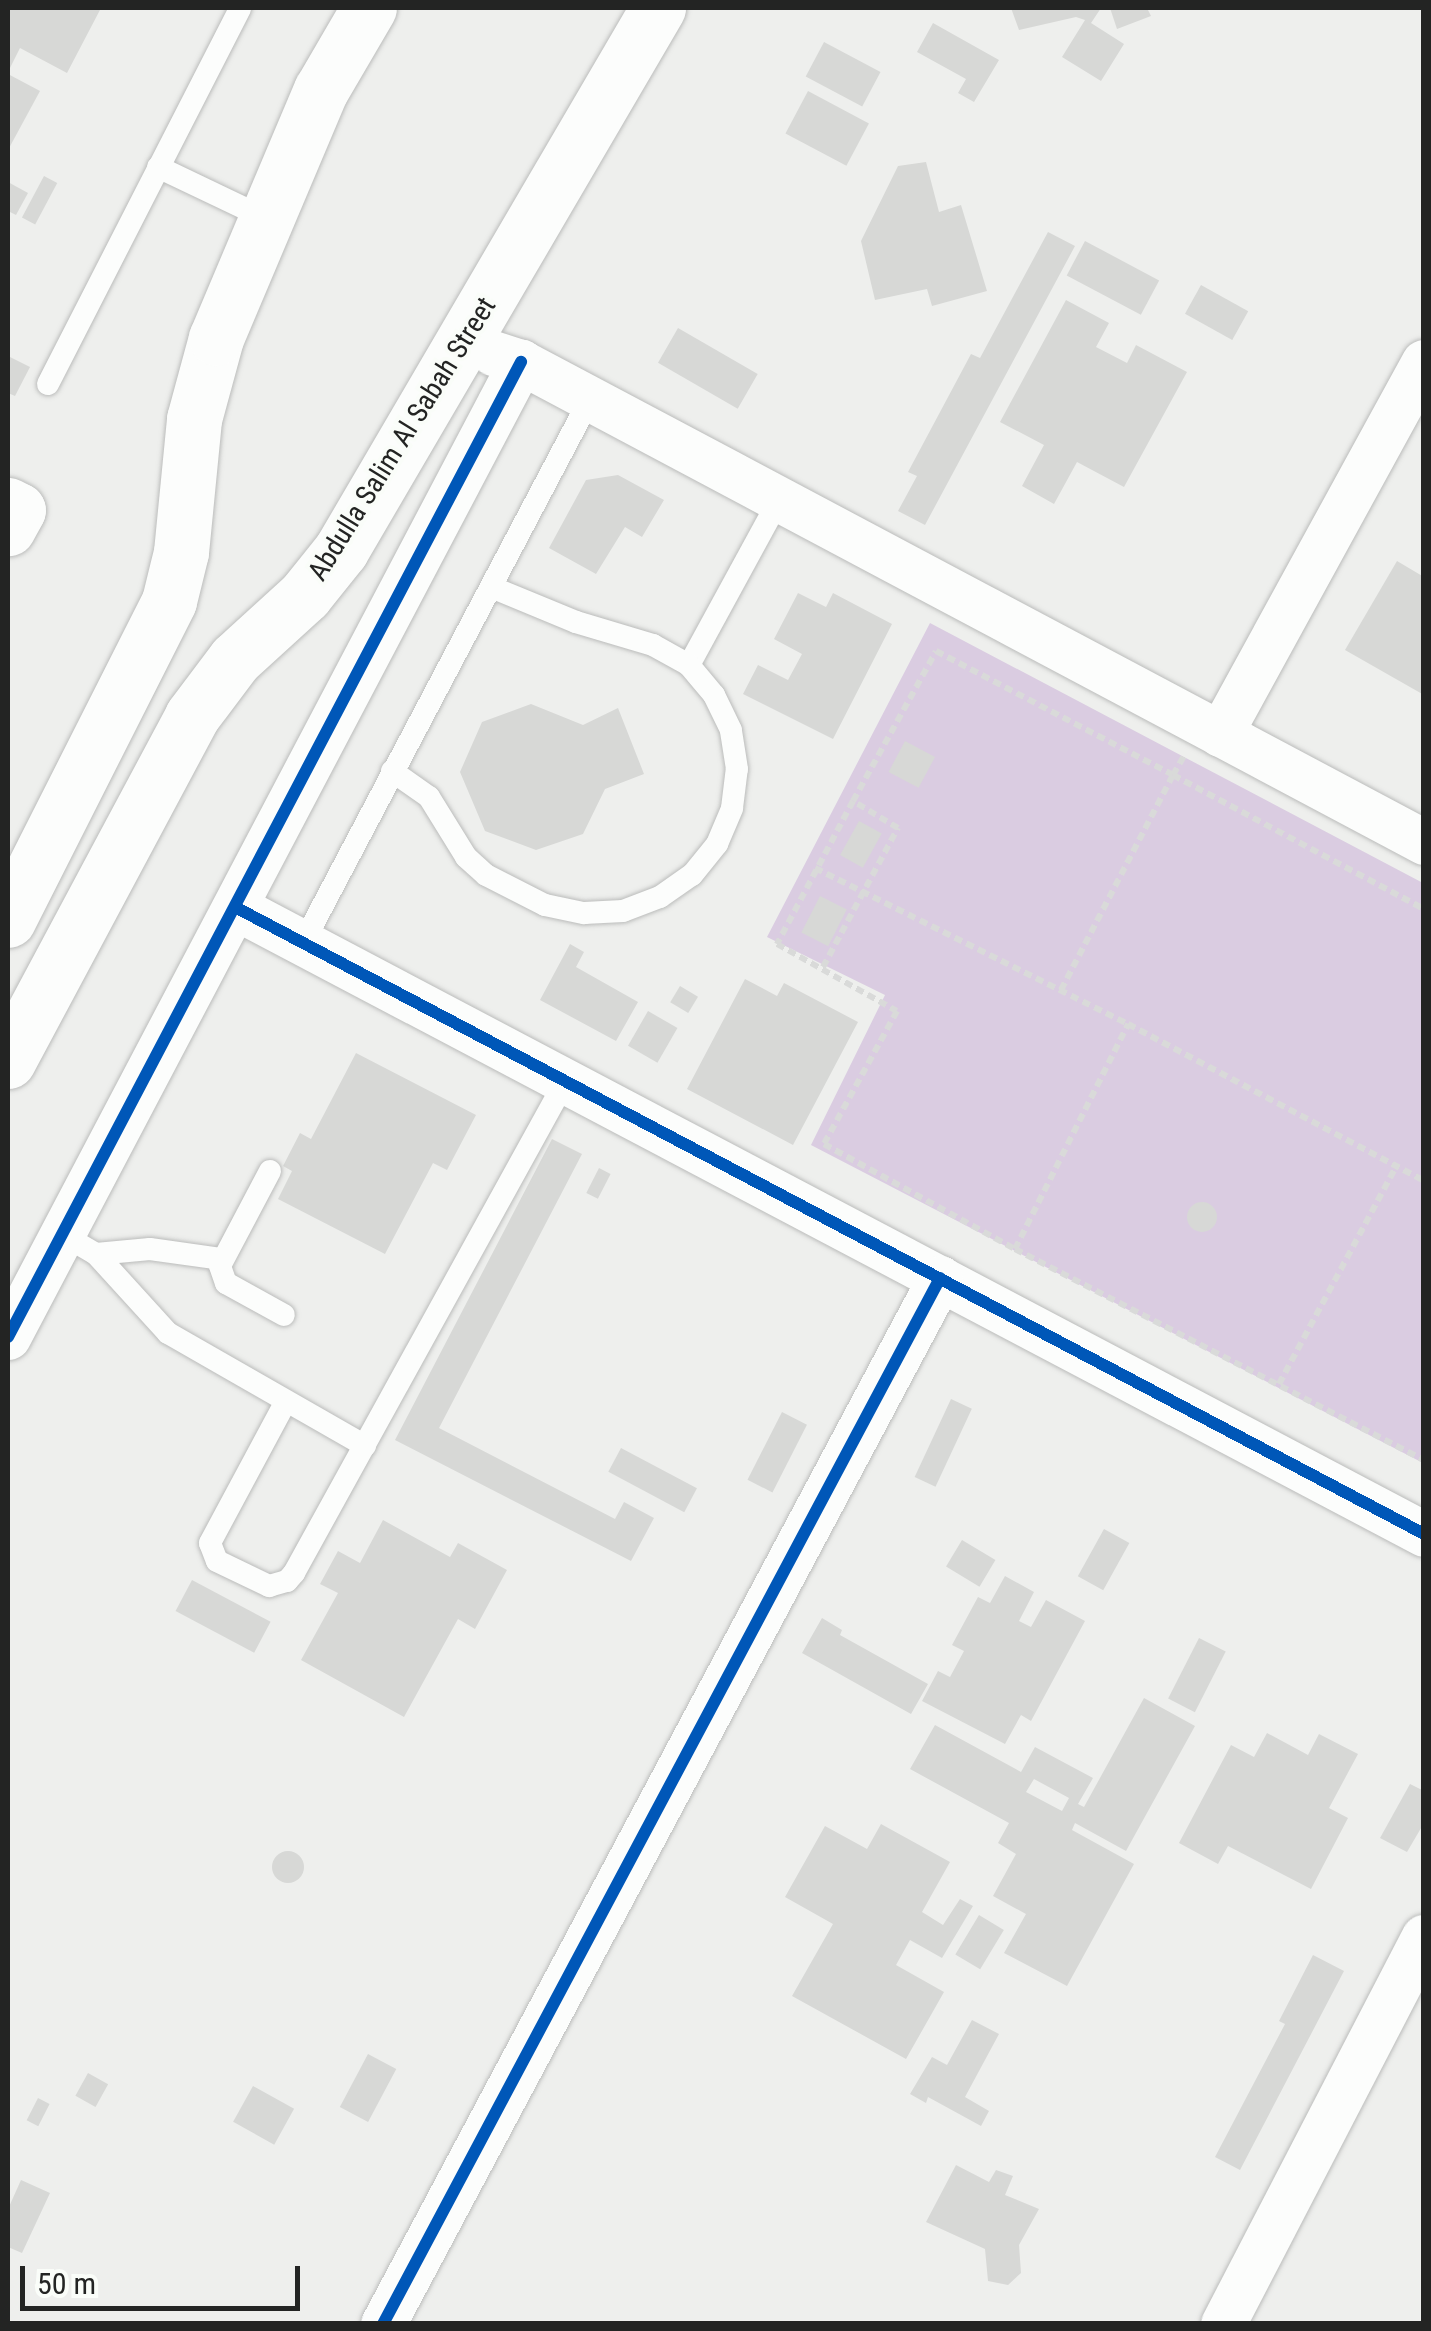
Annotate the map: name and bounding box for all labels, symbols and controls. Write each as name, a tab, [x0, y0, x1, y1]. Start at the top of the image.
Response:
street label: Abdulla Salim Al Sabah Street	[301, 291, 503, 587]
scale bar	[25, 2246, 305, 2308]
text: 50 m	[37, 2266, 96, 2301]

